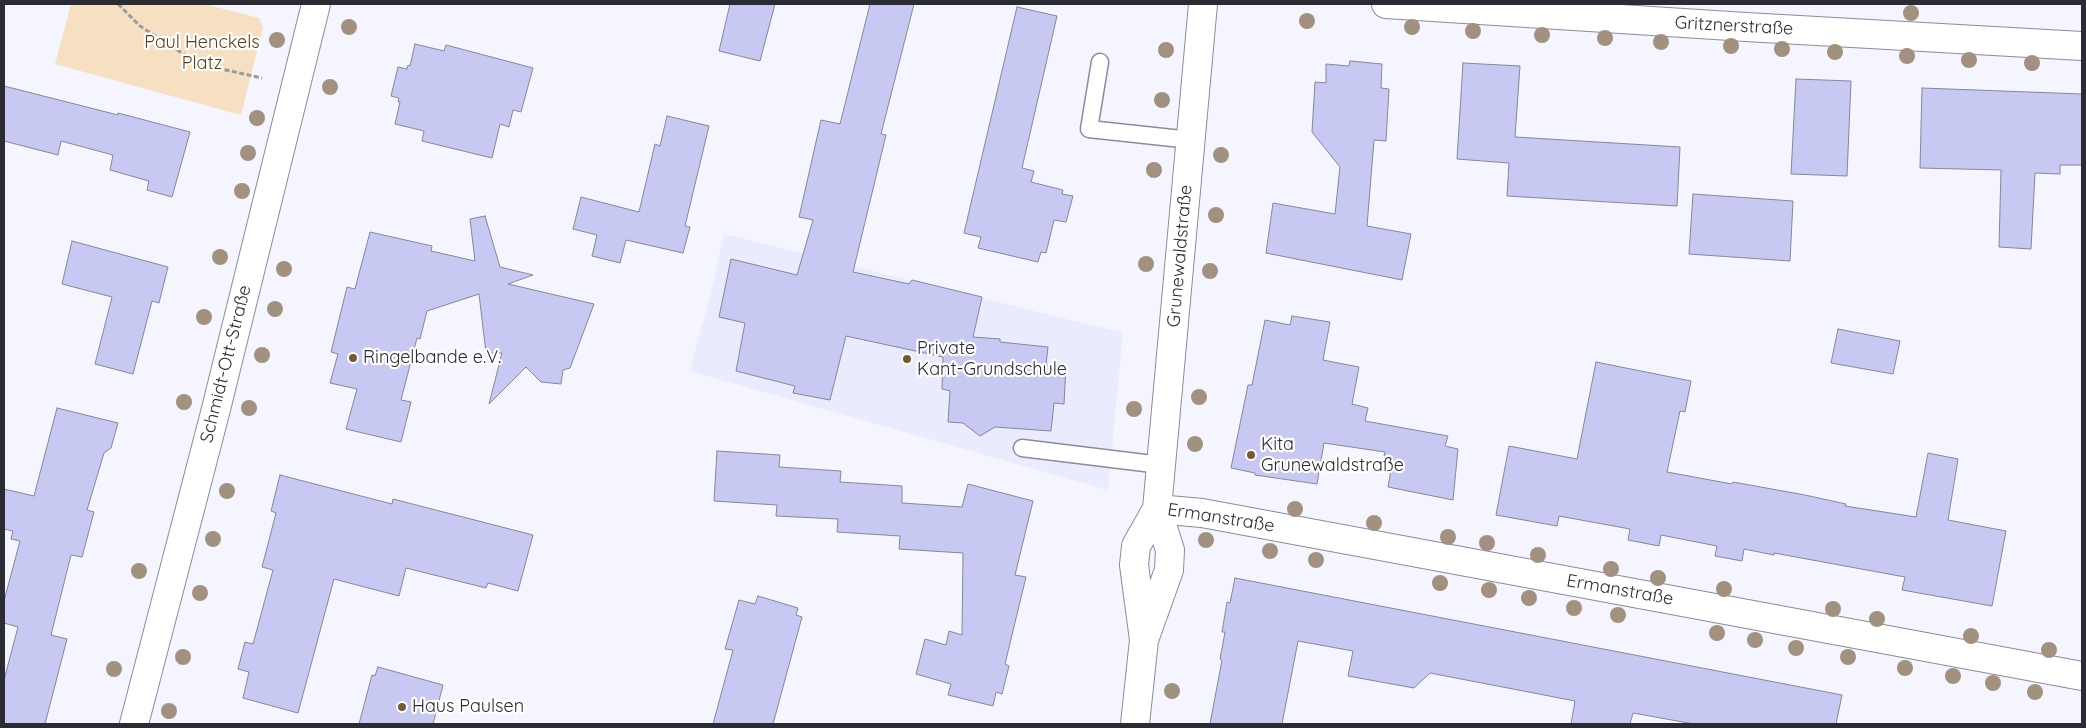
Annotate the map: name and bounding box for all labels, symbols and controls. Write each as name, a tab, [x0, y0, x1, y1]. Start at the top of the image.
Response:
street label: Gritznerstraße	[1674, 12, 1794, 40]
park label: Paul Henckels Platz	[144, 32, 260, 74]
street label: Grunewaldstraße	[1163, 184, 1197, 328]
street label: Schmidt-Ott-Straße	[196, 283, 256, 445]
place label: Private Kant-Grundschule	[917, 338, 1067, 380]
place label: Ringelbande e.V.	[363, 347, 501, 369]
marker: Ringelbande e.V.	[347, 352, 359, 364]
marker: Private Kant-Grundschule	[901, 353, 913, 365]
place label: Kita Grunewaldstraße	[1261, 434, 1404, 476]
marker: Kita Grunewaldstraße	[1245, 449, 1257, 461]
street label: Ermanstraße	[1166, 499, 1276, 537]
street label: Ermanstraße	[1565, 570, 1675, 610]
place label: Haus Paulsen	[412, 696, 524, 718]
marker: Haus Paulsen	[396, 701, 408, 713]

